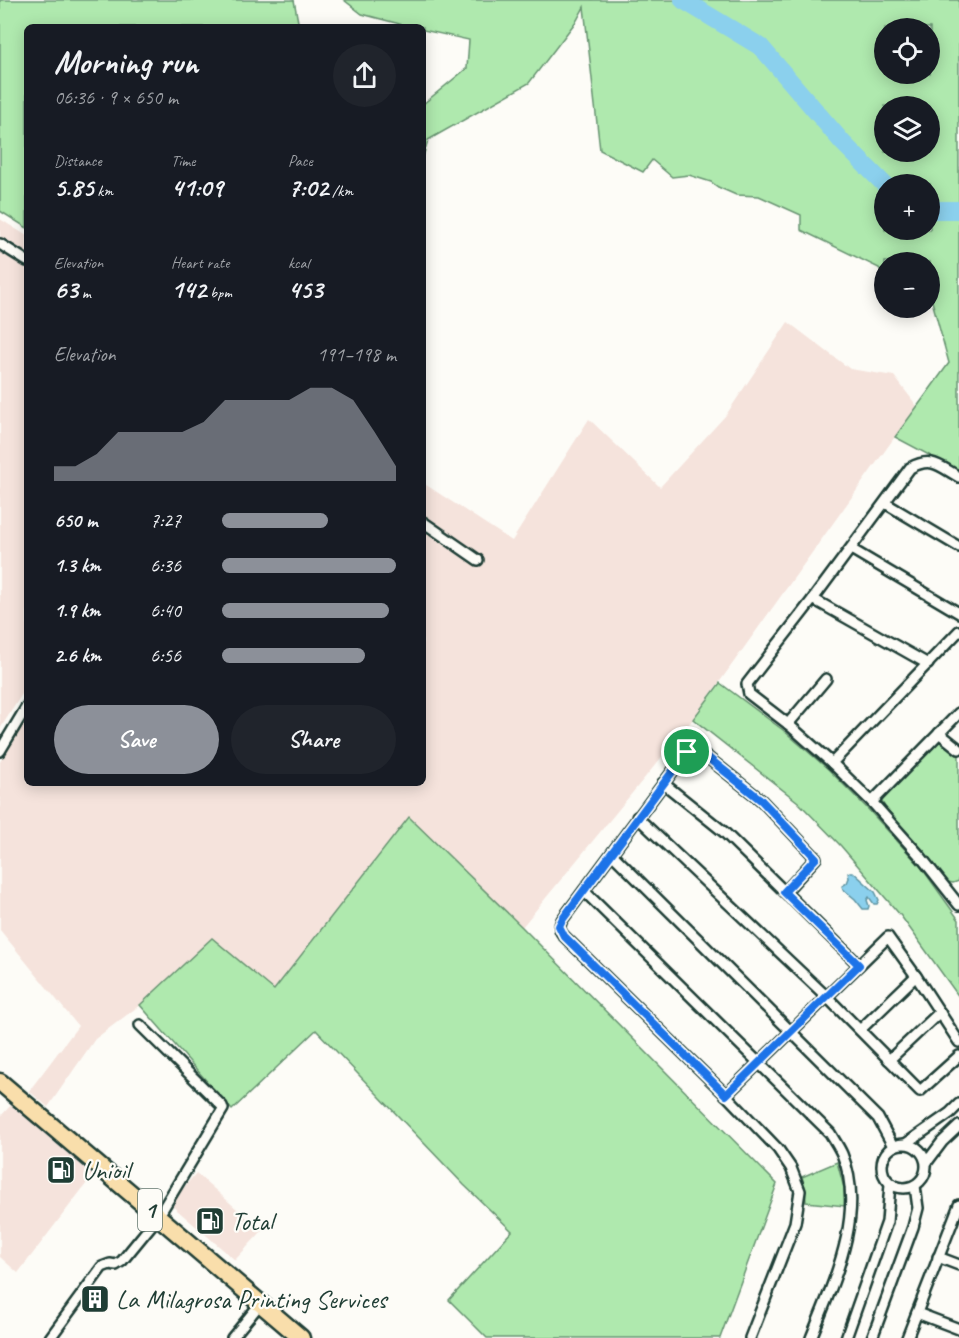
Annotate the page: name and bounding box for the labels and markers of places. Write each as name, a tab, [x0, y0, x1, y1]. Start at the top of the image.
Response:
pin	[661, 726, 712, 777]
fuel station icon: Unioil	[45, 1154, 77, 1186]
place label: Unioil	[82, 1154, 134, 1187]
fuel station icon: Total	[194, 1205, 226, 1237]
place label: Total	[231, 1205, 278, 1238]
building icon: La Milagrosa Printing Services	[79, 1283, 111, 1315]
place label: La Milagrosa Printing Services	[116, 1283, 389, 1316]

